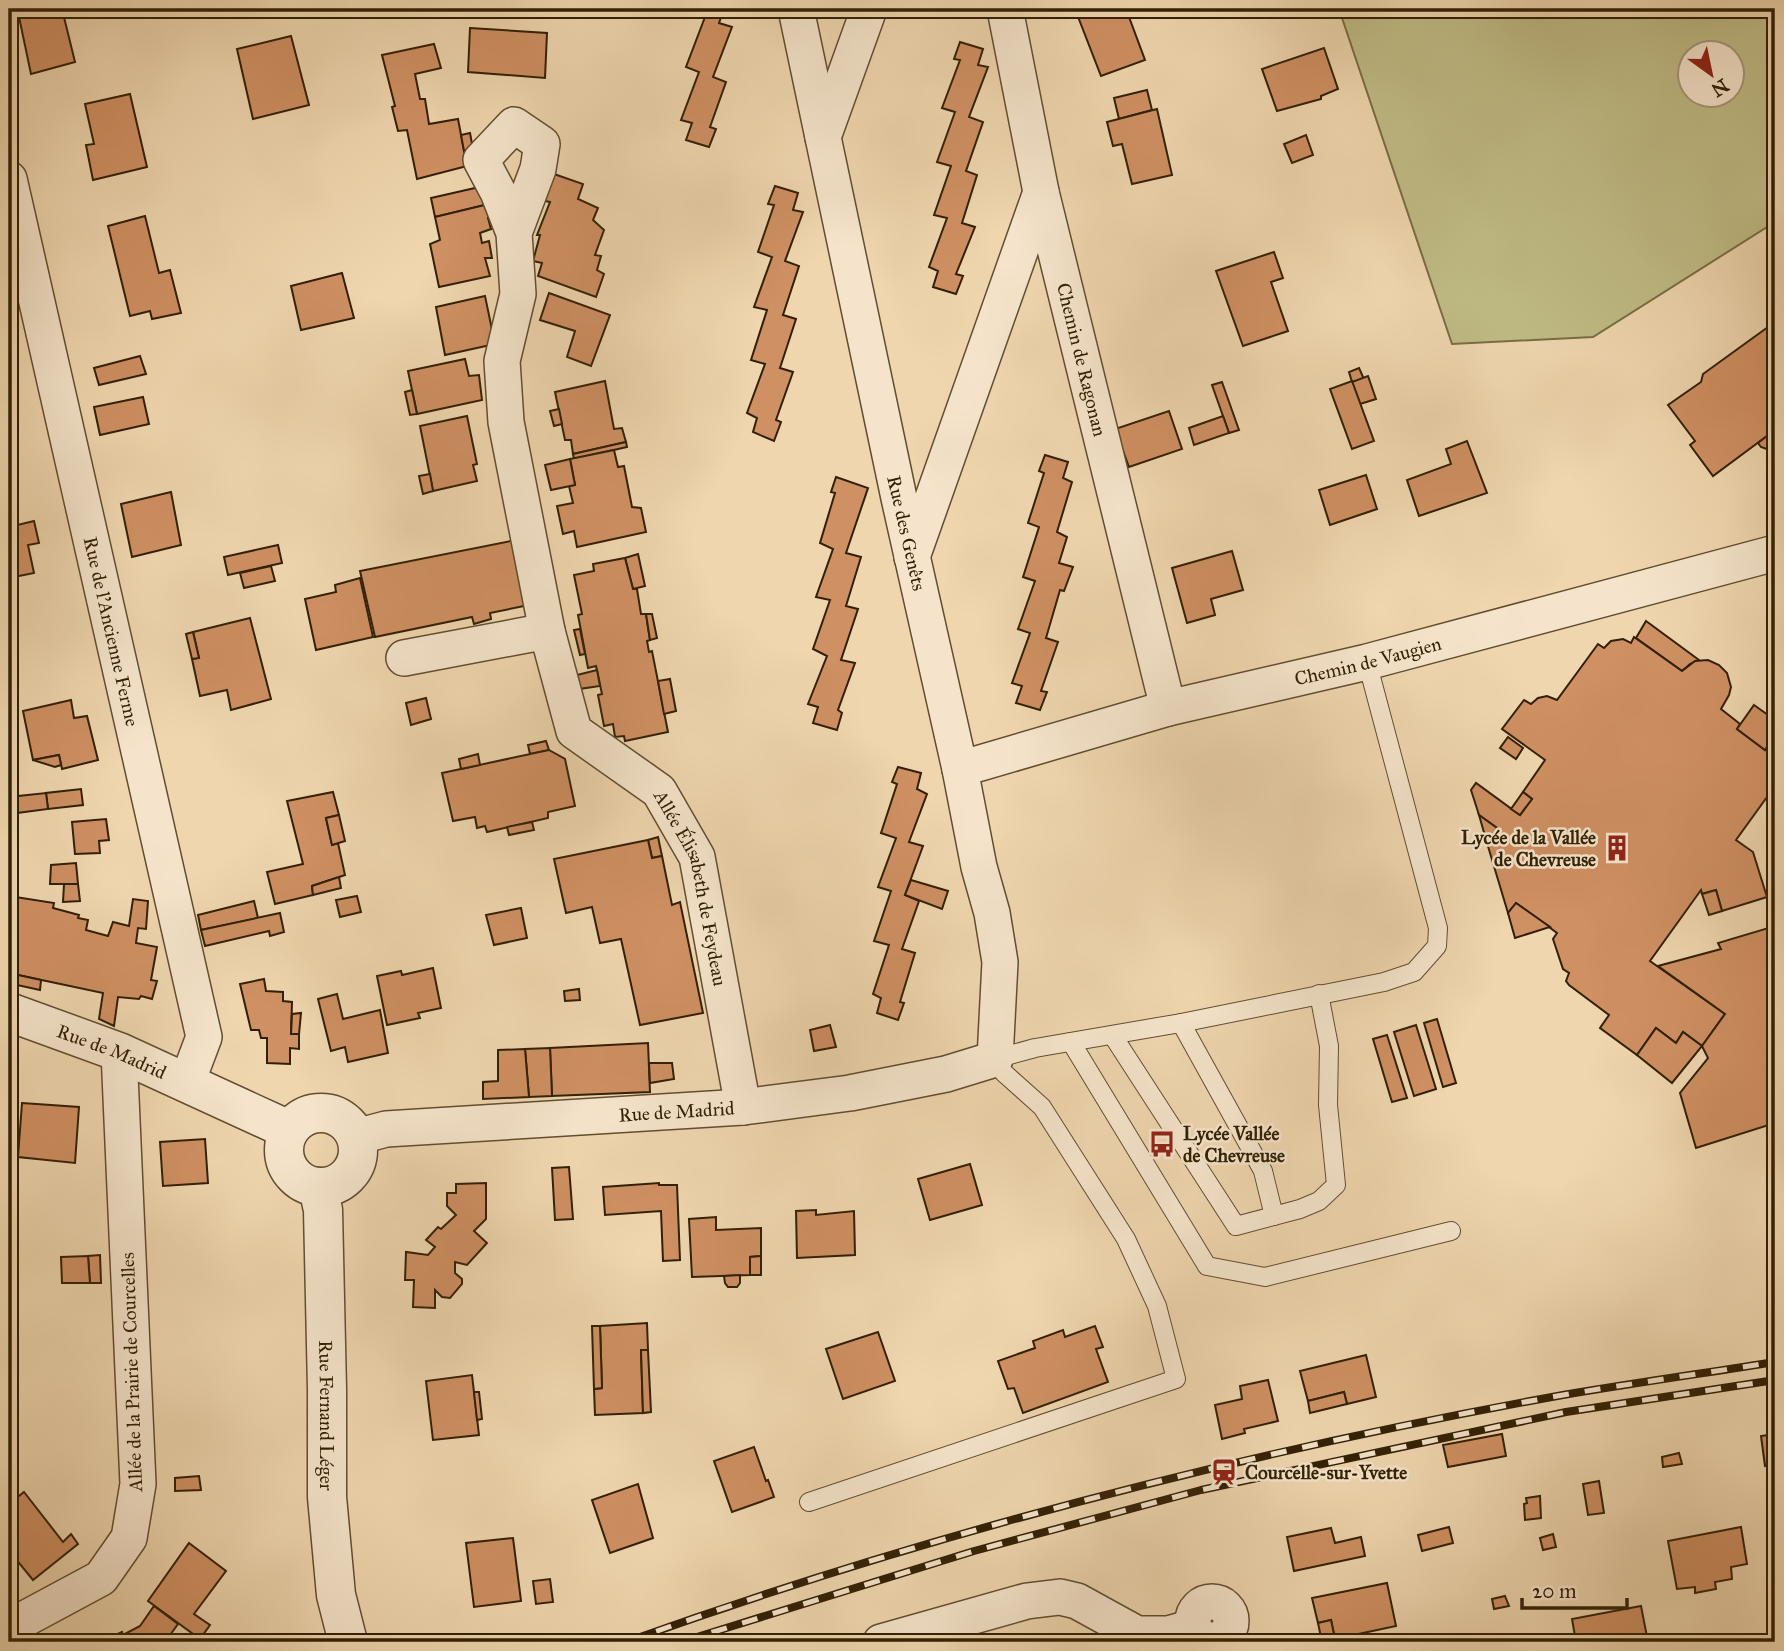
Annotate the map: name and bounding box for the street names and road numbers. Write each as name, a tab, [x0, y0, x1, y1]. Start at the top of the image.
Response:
street label: Chemin de Ragonan	[1052, 281, 1112, 439]
street label: Rue des Genêts	[882, 473, 931, 593]
street label: Rue de l'Ancienne Ferme	[79, 535, 144, 729]
street label: Chemin de Vaugien	[1292, 632, 1444, 690]
street label: Allée Élisabeth de Feydeau	[648, 785, 731, 988]
street label: Rue de Madrid	[54, 1019, 170, 1084]
street label: Rue de Madrid	[618, 1097, 735, 1127]
street label: Allée de la Prairie de Courcelles	[116, 1252, 147, 1493]
street label: Rue Fernand Léger	[314, 1340, 338, 1492]

